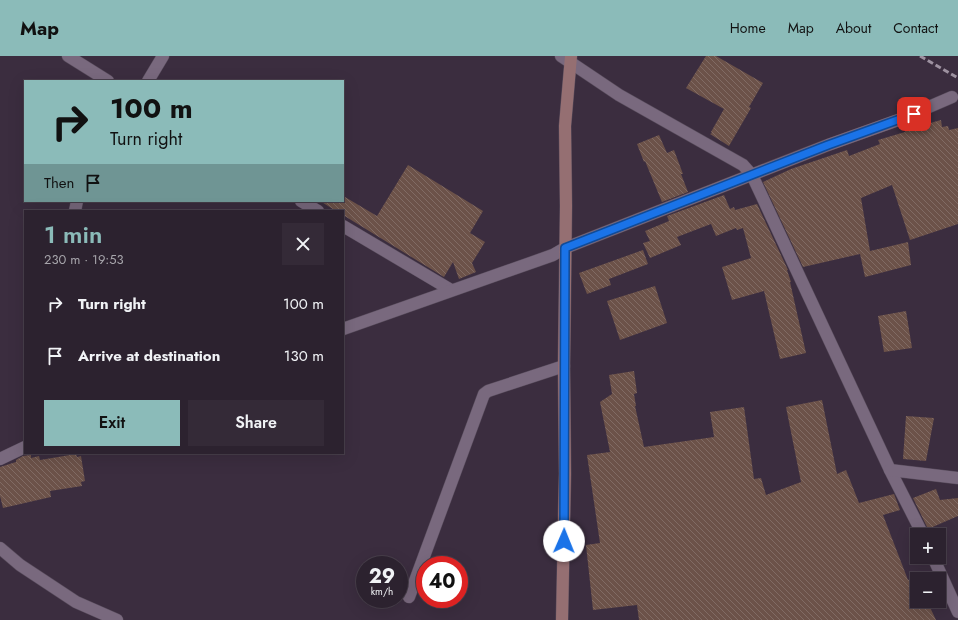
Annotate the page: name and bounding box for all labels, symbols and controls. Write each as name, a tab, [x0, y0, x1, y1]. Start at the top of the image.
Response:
text: Map	[20, 15, 59, 42]
text: Home	[730, 18, 766, 38]
text: Map	[788, 18, 814, 38]
text: About	[836, 18, 871, 38]
text: Contact	[893, 18, 938, 38]
text: 100 m	[110, 88, 193, 129]
icon: right	[44, 96, 96, 148]
pin	[897, 97, 931, 131]
icon: arrive	[903, 103, 925, 125]
text: Turn right	[110, 126, 182, 152]
text: Then	[44, 172, 74, 194]
icon: arrive	[82, 172, 104, 194]
text: 1 min	[44, 217, 102, 252]
button: close	[282, 223, 324, 265]
text: 230 m · 19:53	[44, 250, 124, 269]
icon: right	[44, 293, 66, 315]
text: Turn right	[78, 293, 146, 315]
text: 100 m	[283, 293, 324, 315]
icon: arrive	[44, 345, 66, 367]
text: Arrive at destination	[78, 345, 220, 367]
text: 130 m	[284, 345, 324, 367]
button: Exit	[44, 400, 180, 446]
button: Share	[188, 400, 324, 446]
position arrow	[543, 520, 585, 562]
map controls	[910, 528, 946, 608]
button: +	[910, 528, 946, 564]
speed limit sign: 40	[416, 556, 468, 608]
text: 29	[369, 562, 395, 591]
button: −	[910, 572, 946, 608]
text: km/h	[371, 584, 393, 599]

